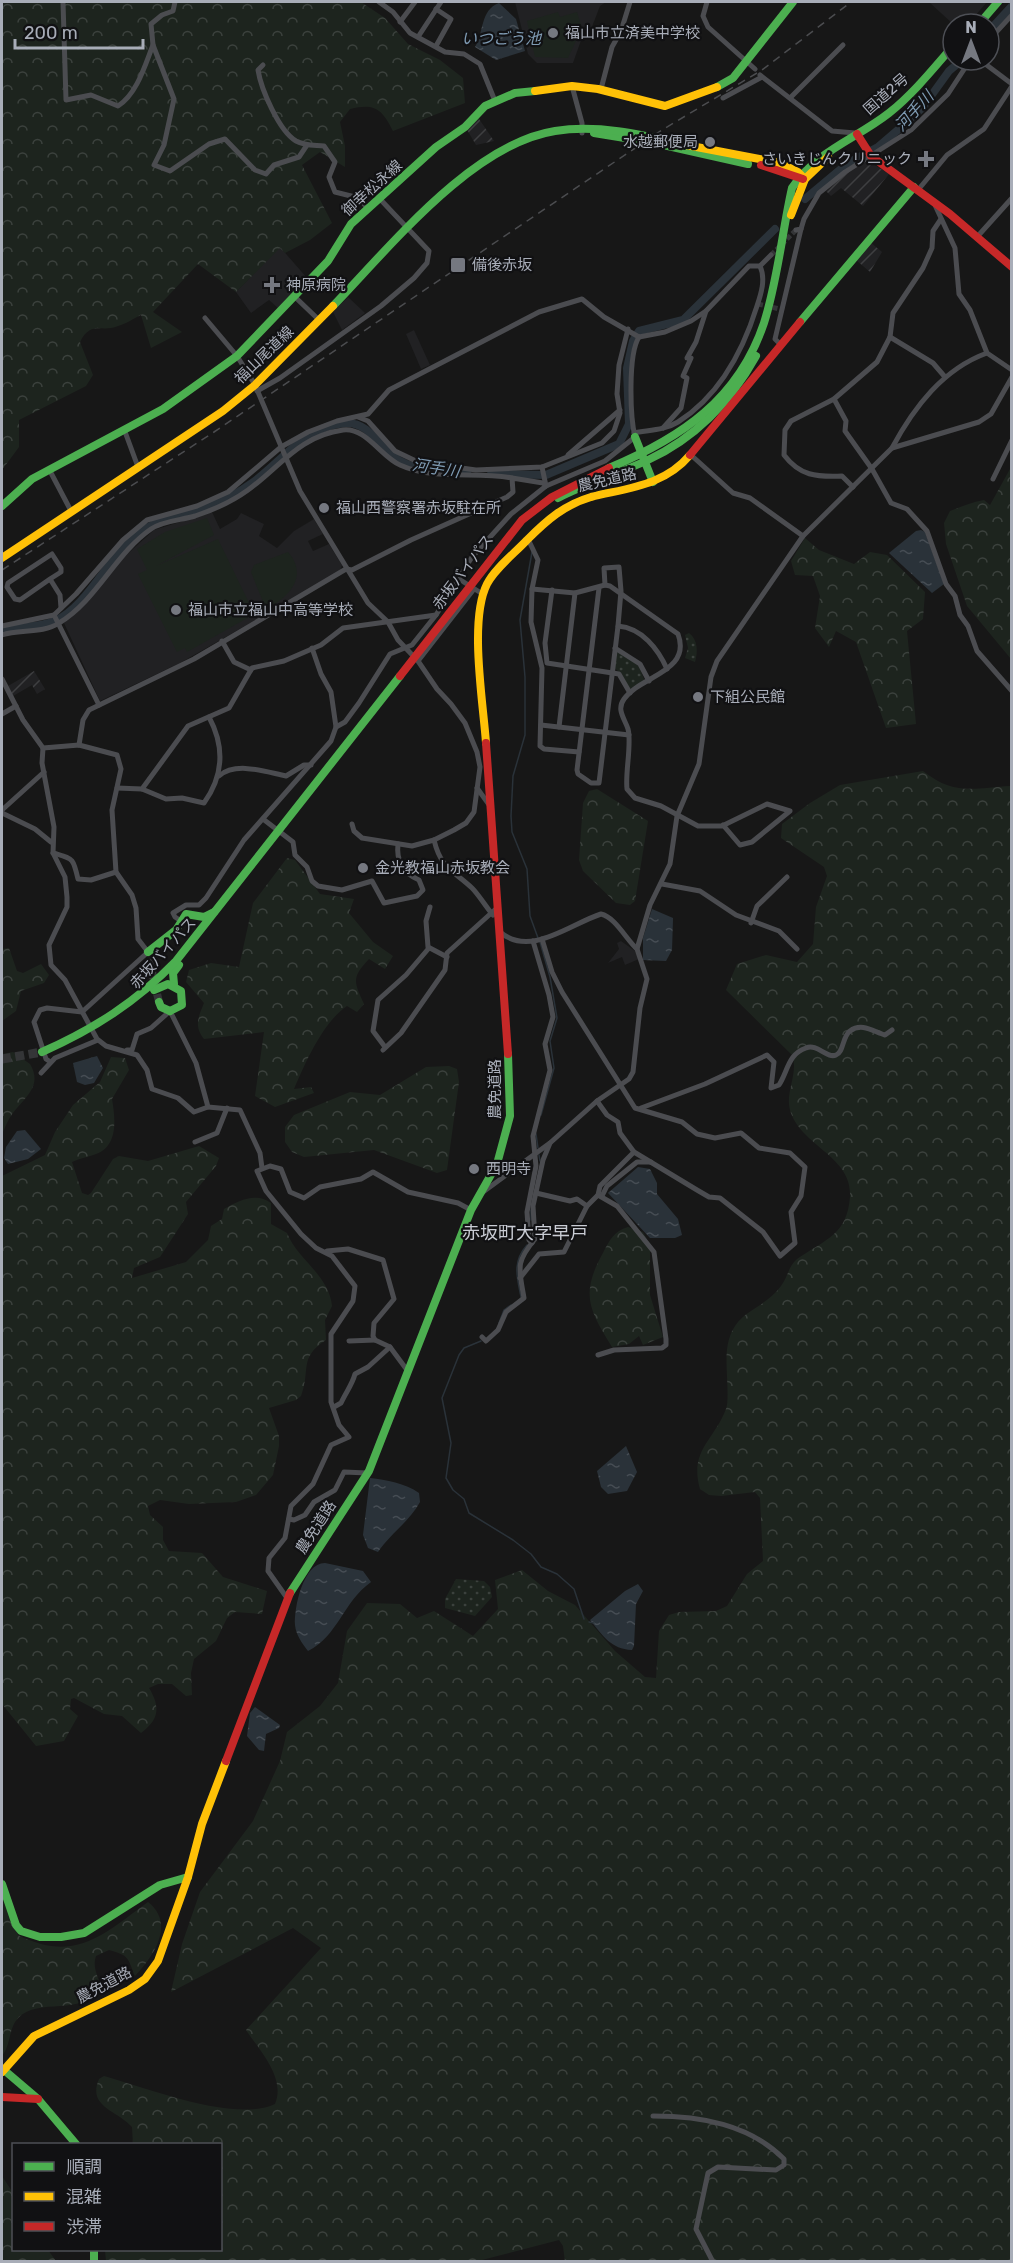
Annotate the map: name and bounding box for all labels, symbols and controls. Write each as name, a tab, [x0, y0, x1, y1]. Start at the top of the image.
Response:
scale bar	[15, 12, 142, 50]
north arrow	[941, 12, 1001, 72]
text: N	[965, 18, 977, 37]
text: 200 m	[24, 22, 78, 44]
place label: 福山市立済美中学校	[565, 24, 700, 42]
marker: 福山市立済美中学校	[546, 26, 560, 40]
water label: いつごう池	[461, 29, 543, 48]
street label: 国道2号	[860, 70, 912, 118]
water label: 河手川	[891, 86, 939, 135]
place label: 水越郵便局	[623, 133, 698, 151]
marker: 水越郵便局	[703, 135, 717, 149]
place label: さいきじんクリニック	[762, 150, 912, 168]
marker: さいきじんクリニック	[917, 150, 935, 168]
street label: 御幸松永線	[338, 156, 406, 220]
marker: 備後赤坂	[449, 256, 467, 274]
place label: 備後赤坂	[472, 256, 532, 274]
marker: 神原病院	[263, 276, 281, 294]
place label: 神原病院	[286, 276, 346, 294]
street label: 福山尾道線	[231, 322, 297, 388]
water label: 河手川	[411, 455, 463, 481]
street label: 農免道路	[576, 464, 638, 496]
place label: 福山西警察署赤坂駐在所	[336, 499, 501, 517]
marker: 福山西警察署赤坂駐在所	[317, 501, 331, 515]
street label: 赤坂バイパス	[429, 531, 497, 613]
place label: 福山市立福山中高等学校	[188, 601, 353, 619]
marker: 福山市立福山中高等学校	[169, 603, 183, 617]
place label: 下組公民館	[710, 688, 785, 706]
marker: 下組公民館	[691, 690, 705, 704]
place label: 金光教福山赤坂教会	[375, 859, 510, 877]
marker: 金光教福山赤坂教会	[356, 861, 370, 875]
street label: 赤坂バイパス	[126, 914, 200, 992]
street label: 農免道路	[486, 1059, 504, 1119]
place label: 西明寺	[486, 1160, 531, 1178]
marker: 西明寺	[467, 1162, 481, 1176]
district label: 赤坂町大字早戸	[462, 1222, 588, 1244]
street label: 農免道路	[292, 1497, 340, 1557]
street label: 農免道路	[73, 1963, 135, 2007]
legend	[12, 2143, 222, 2251]
text: 順調	[66, 2156, 102, 2178]
text: 混雑	[66, 2186, 102, 2208]
text: 渋滞	[66, 2216, 102, 2238]

